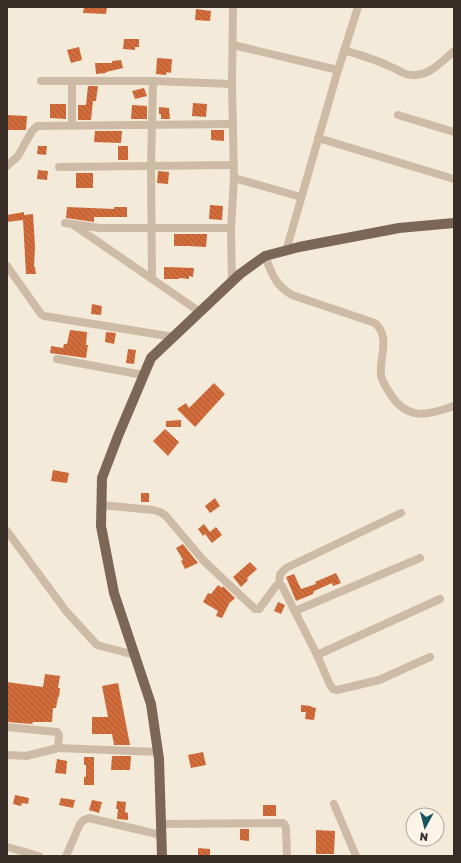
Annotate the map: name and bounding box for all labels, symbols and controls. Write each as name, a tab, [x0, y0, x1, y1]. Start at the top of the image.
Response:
north arrow	[405, 807, 445, 847]
text: N	[419, 830, 429, 844]

